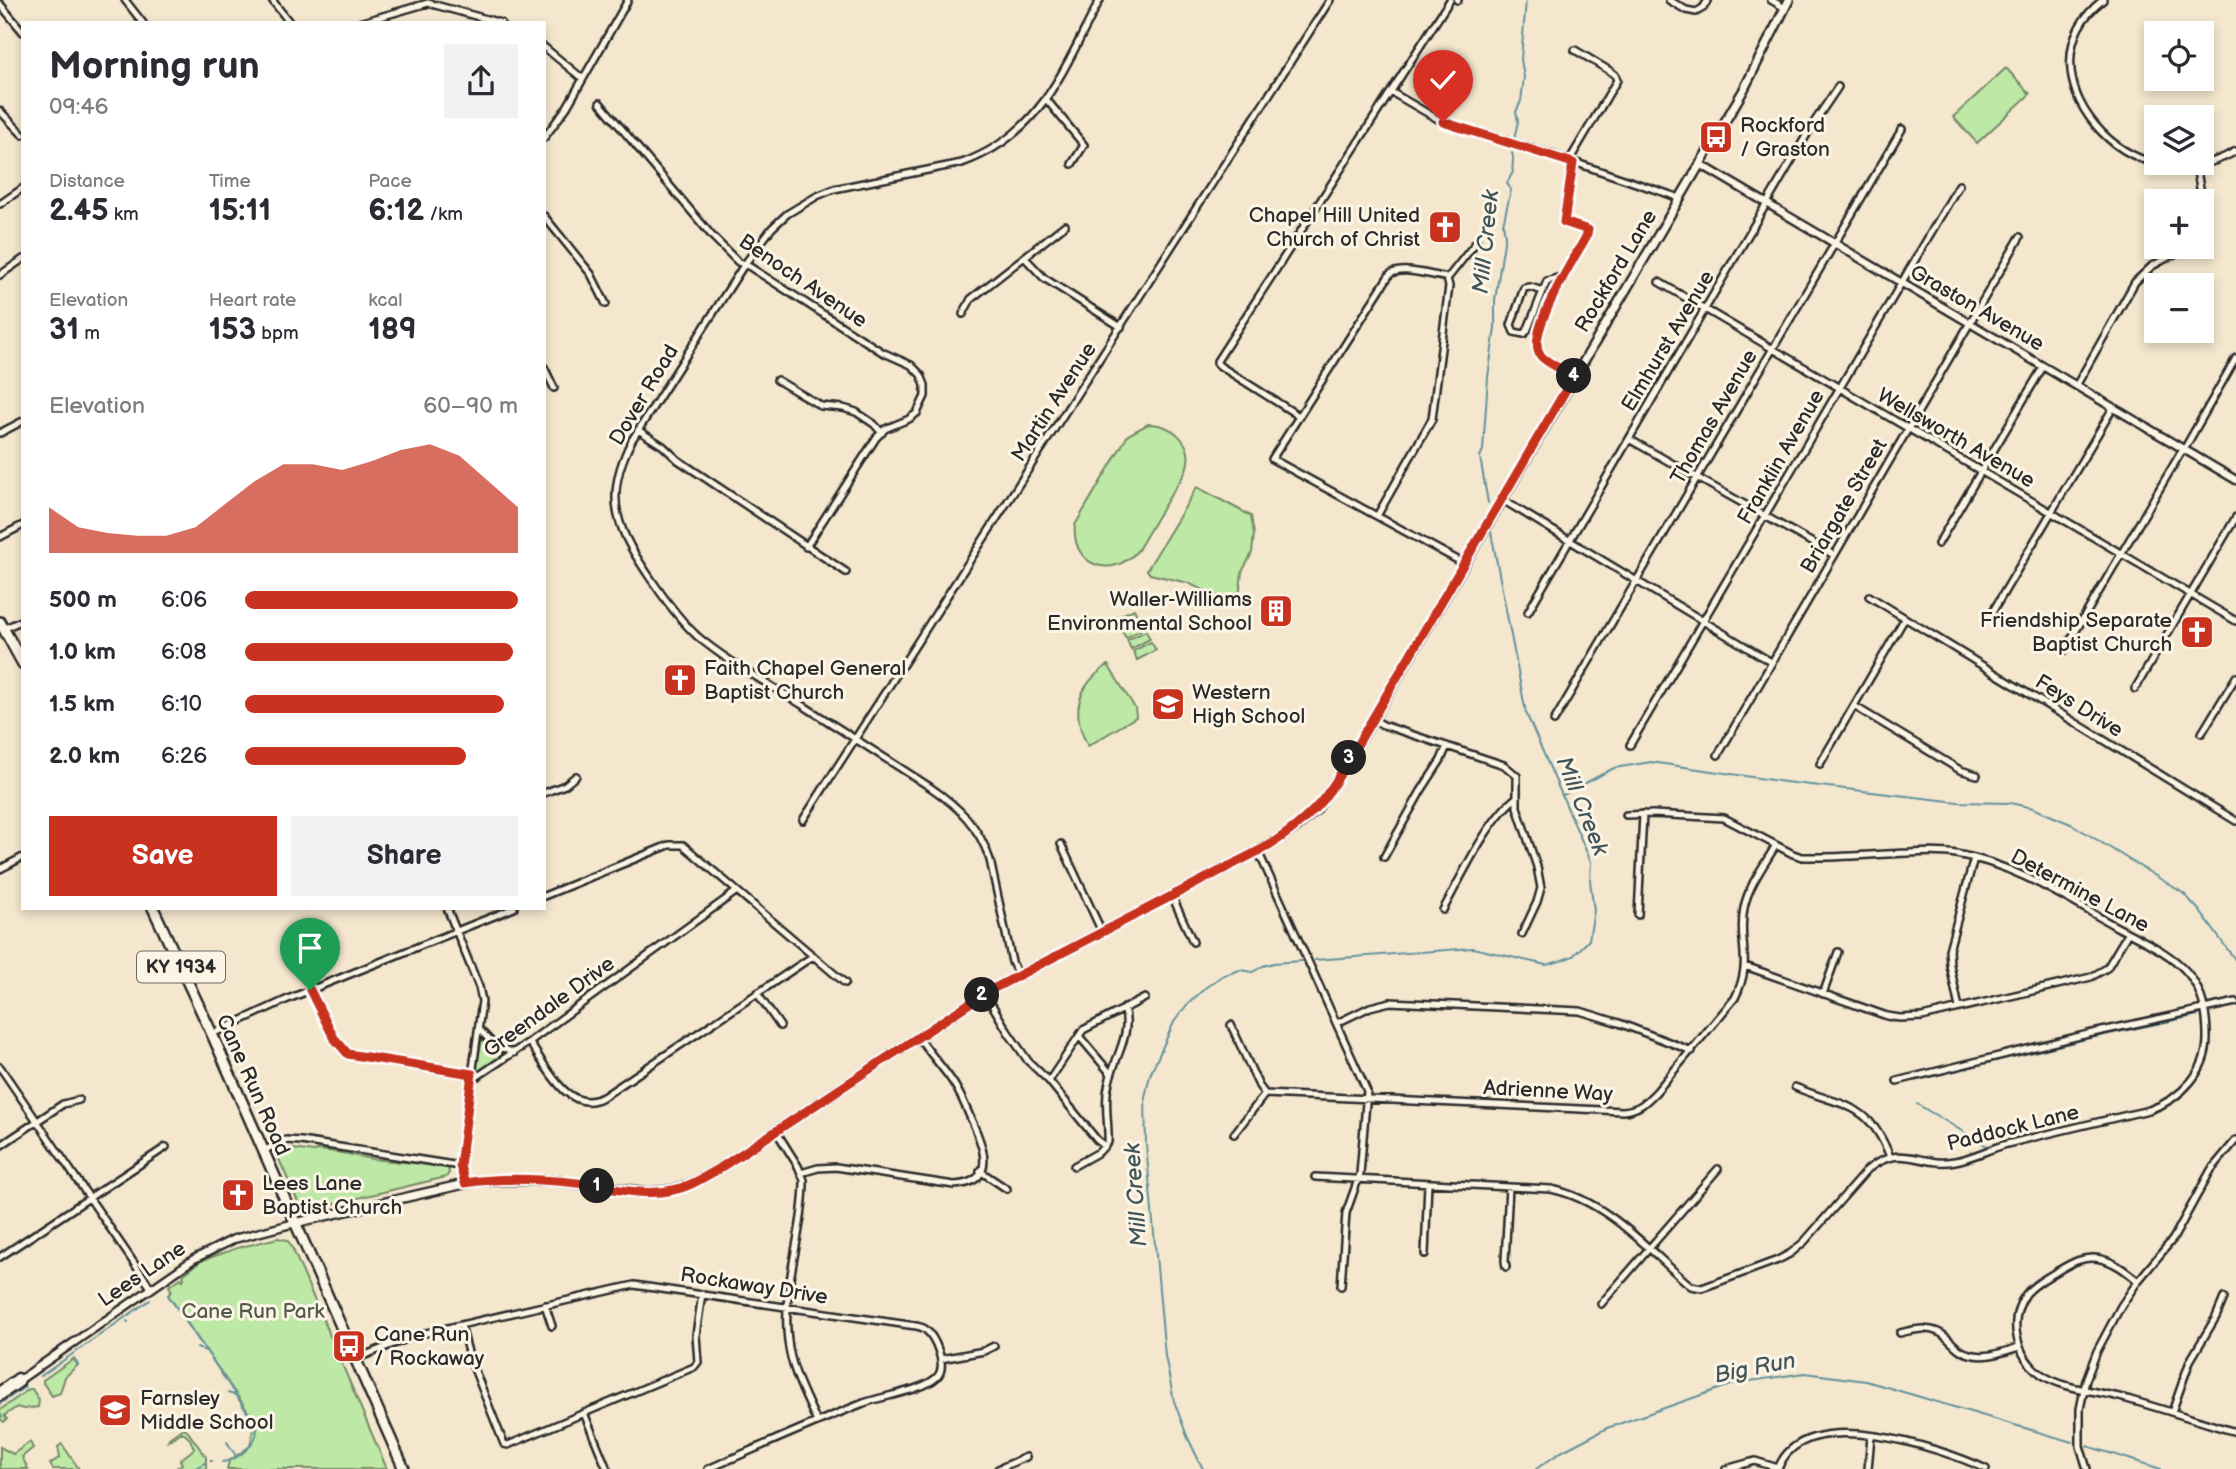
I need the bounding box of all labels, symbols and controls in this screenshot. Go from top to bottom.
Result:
map controls [2144,21,2214,343]
button: locate [2144,21,2214,91]
text: Morning run [49,44,260,89]
button: share [444,44,518,118]
pin [1413,50,1473,122]
icon: check [1424,61,1462,99]
text: 09:46 [49,93,109,121]
button: layers [2144,105,2214,175]
place label: Rockford / Graston [1740,113,1830,162]
bus stop icon: Rockford / Graston [1697,118,1735,156]
text: Distance [49,170,125,193]
text: Time [209,170,251,193]
text: Pace [368,170,412,193]
water label: Mill Creek [1467,188,1505,295]
button: + [2144,189,2214,259]
text: 2.45 [49,193,109,229]
text: 15:11 [209,193,271,229]
text: 6:12 [368,193,424,229]
text: km [109,203,139,226]
text: /km [424,203,463,226]
place label: Chapel Hill United Church of Christ [1249,203,1421,252]
street label: Rockford Lane [1570,205,1662,337]
church icon: Chapel Hill United Church of Christ [1426,208,1464,246]
street label: Benoch Avenue [734,229,872,333]
street label: Graston Avenue [1905,259,2049,357]
street label: Elmhurst Avenue [1616,266,1720,416]
button: − [2144,273,2214,343]
text: Elevation [49,289,128,312]
text: Heart rate [209,289,296,312]
text: kcal [368,289,402,312]
text: 31 [49,312,79,348]
text: 153 [209,312,256,348]
text: 189 [368,312,417,348]
text: m [79,322,100,345]
text: bpm [256,322,299,345]
street label: Martin Avenue [1006,338,1102,466]
street label: Dover Road [604,340,684,450]
street label: Thomas Avenue [1665,345,1763,489]
pin: 4 [1556,358,1592,394]
text: 4 [1568,364,1579,387]
street label: Wellsworth Avenue [1873,383,2039,493]
street label: Franklin Avenue [1732,385,1830,529]
text: Elevation [49,392,145,420]
text: 60–90 m [423,392,518,420]
street label: Briargate Street [1795,434,1893,578]
text: 500 m [49,586,117,614]
text: 6:06 [161,586,207,614]
place label: Waller-Williams Environmental School [1047,587,1252,636]
building icon: Waller-Williams Environmental School [1257,592,1295,630]
place label: Friendship Separate Baptist Church [1980,608,2172,657]
church icon: Friendship Separate Baptist Church [2178,613,2216,651]
text: 1.0 km [49,638,116,666]
text: 6:08 [161,638,207,666]
place label: Faith Chapel General Baptist Church [704,656,906,705]
church icon: Faith Chapel General Baptist Church [661,661,699,699]
street label: Feys Drive [2030,669,2128,743]
place label: Western High School [1192,680,1305,729]
school or university icon: Western High School [1149,685,1187,723]
text: 1.5 km [49,690,115,718]
text: 6:10 [161,690,202,718]
pin: 3 [1332,740,1366,776]
text: 2.0 km [49,742,120,770]
text: 6:26 [161,742,207,770]
text: 3 [1343,746,1354,769]
water label: Mill Creek [1549,752,1615,860]
button: Save [49,816,277,896]
button: Share [291,816,518,896]
street label: Determine Lane [2006,844,2154,938]
pin [280,918,340,990]
icon: arrive [291,929,329,967]
road number: KY 1934 [137,951,225,982]
street label: Greendale Drive [479,951,619,1063]
pin: 2 [964,978,1000,1012]
text: 2 [976,983,987,1006]
street label: Cane Run Road [211,1011,295,1159]
street label: Adrienne Way [1483,1075,1614,1107]
street label: Paddock Lane [1944,1100,2082,1156]
water label: Mill Creek [1118,1141,1154,1248]
pin: 1 [580,1168,614,1204]
place label: Lees Lane Baptist Church [262,1171,402,1220]
text: 1 [593,1174,601,1197]
church icon: Lees Lane Baptist Church [219,1176,257,1214]
street label: Lees Lane [94,1236,190,1312]
street label: Rockaway Drive [679,1262,829,1310]
park label: Cane Run Park [181,1299,325,1324]
place label: Cane Run / Rockaway [374,1322,485,1371]
bus stop icon: Cane Run / Rockaway [330,1327,368,1365]
water label: Big Run [1712,1346,1798,1390]
place label: Farnsley Middle School [140,1386,273,1435]
school or university icon: Farnsley Middle School [96,1391,134,1429]

